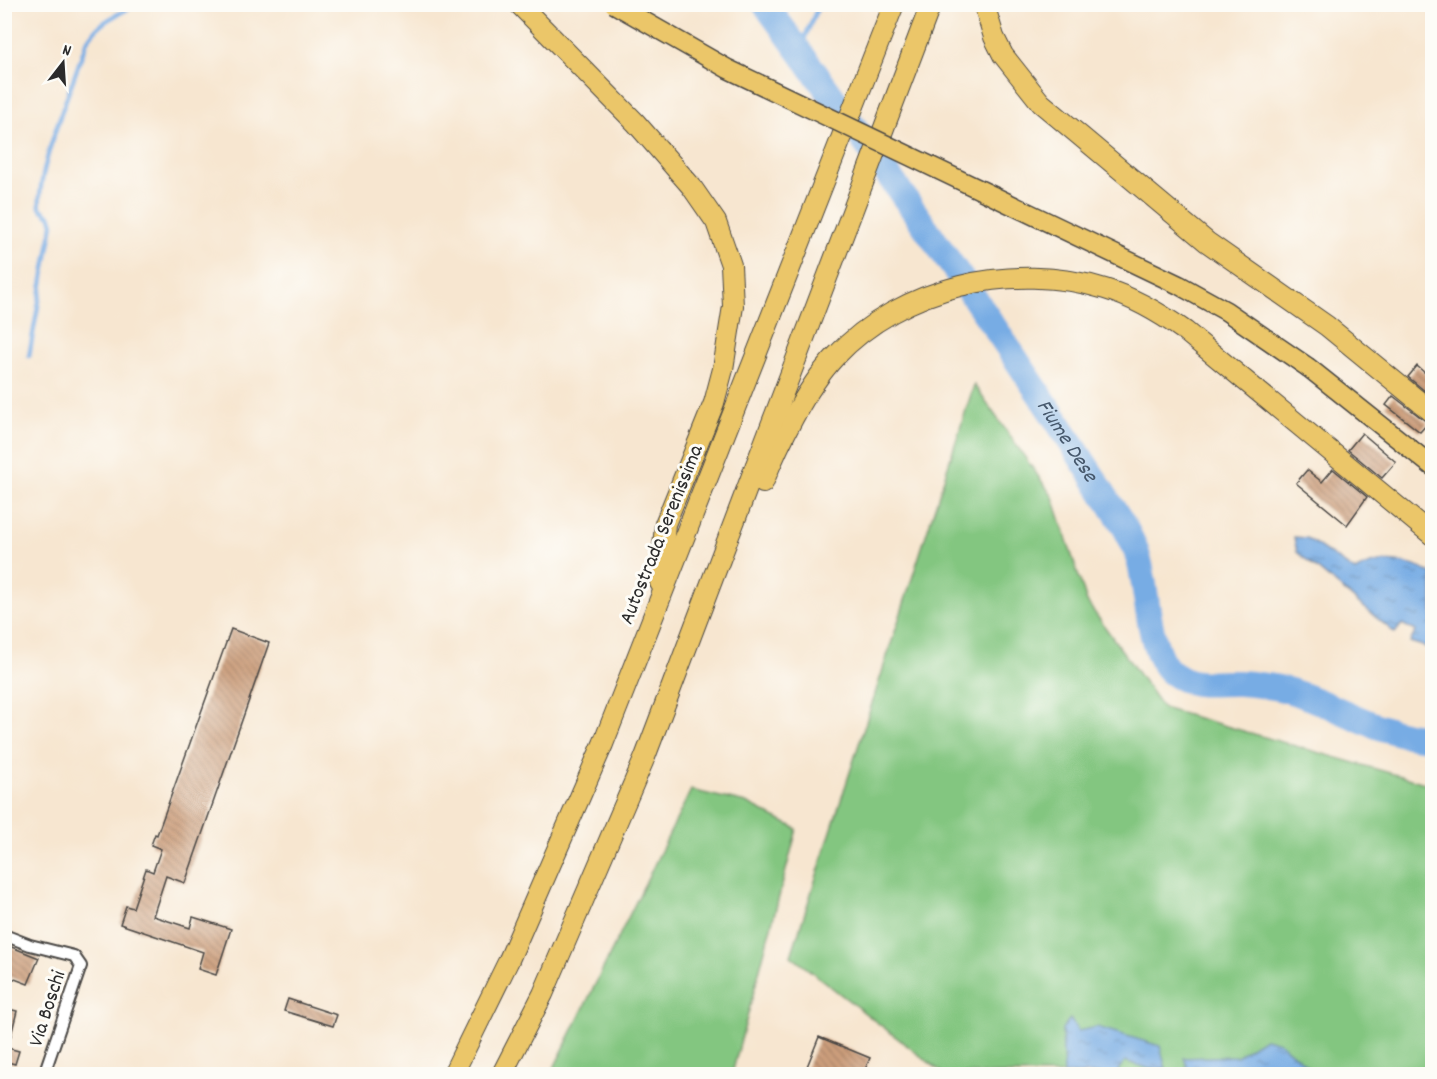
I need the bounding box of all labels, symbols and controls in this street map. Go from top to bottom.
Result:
north arrow [33,33,93,93]
text: N [60,39,74,63]
water label: Fiume Dese [1028,394,1105,490]
street label: Autostrada Serenissima [613,440,713,629]
street label: Via Boschi [22,967,75,1051]

